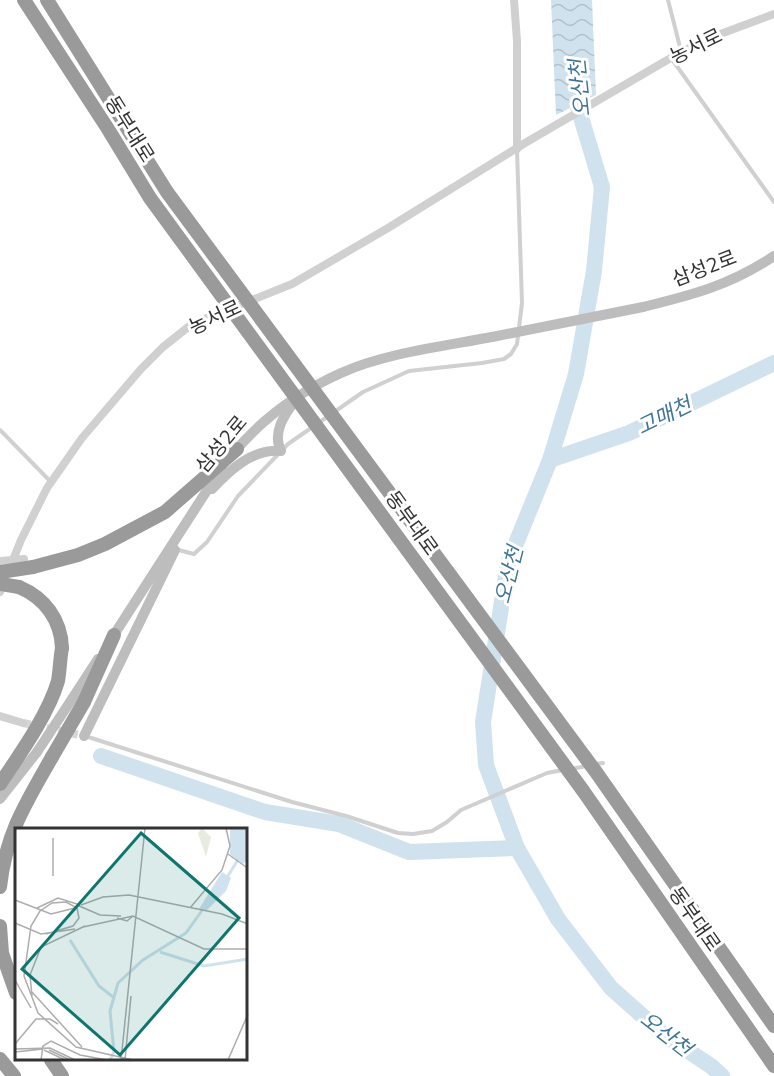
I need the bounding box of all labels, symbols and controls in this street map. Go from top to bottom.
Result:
street label: 농서로 [665,22,727,71]
water label: 오산천 [563,55,597,118]
street label: 동부대로 [99,91,161,168]
street label: 삼성2로 [668,244,740,293]
street label: 농서로 [184,294,246,341]
water label: 고매천 [632,390,699,441]
street label: 삼성2로 [189,410,253,479]
street label: 동부대로 [379,486,444,561]
water label: 오산천 [488,541,530,607]
inset map [15,828,248,1061]
street label: 동부대로 [662,881,727,957]
water label: 오산천 [635,1005,700,1065]

